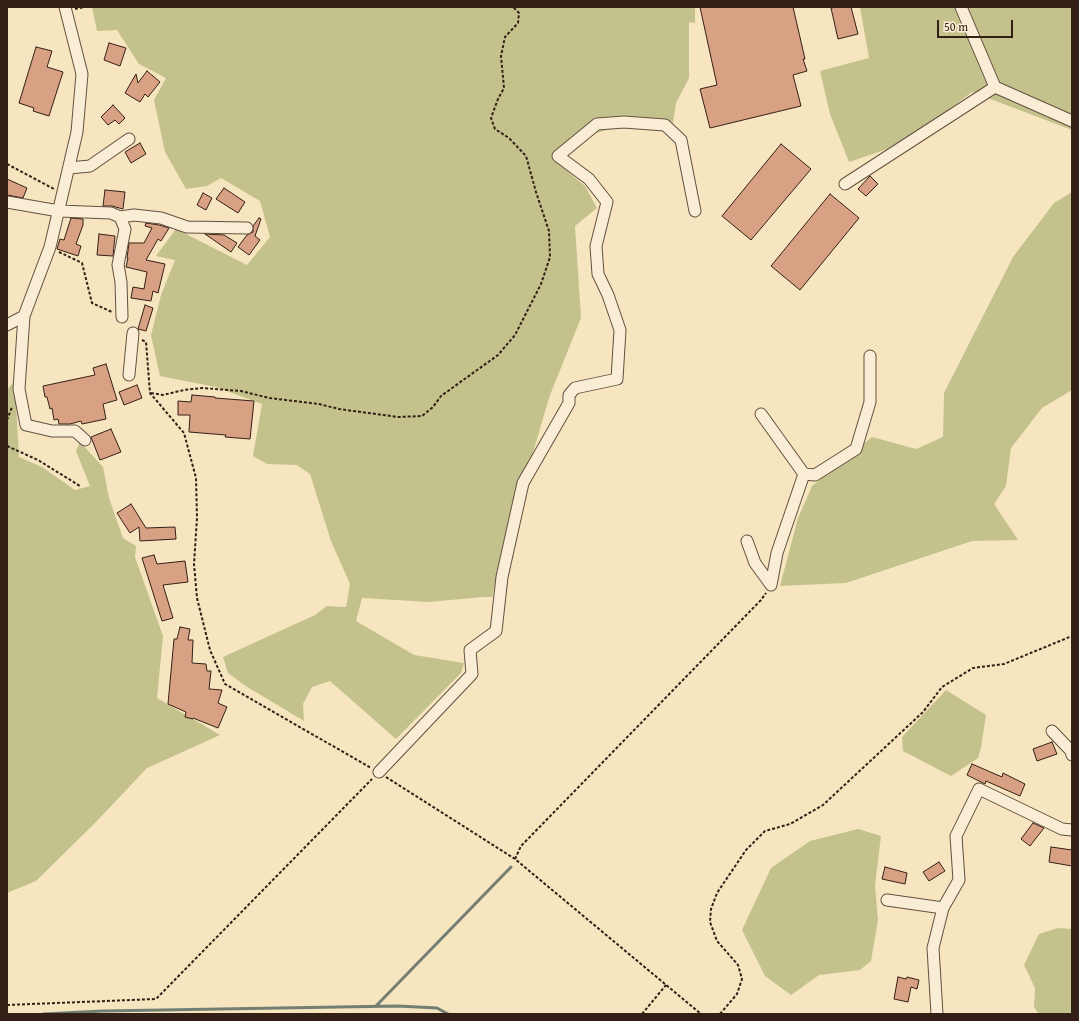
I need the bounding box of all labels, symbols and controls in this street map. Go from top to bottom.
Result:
scale bar [939,12,1015,38]
text: 50 m [944,18,968,35]

